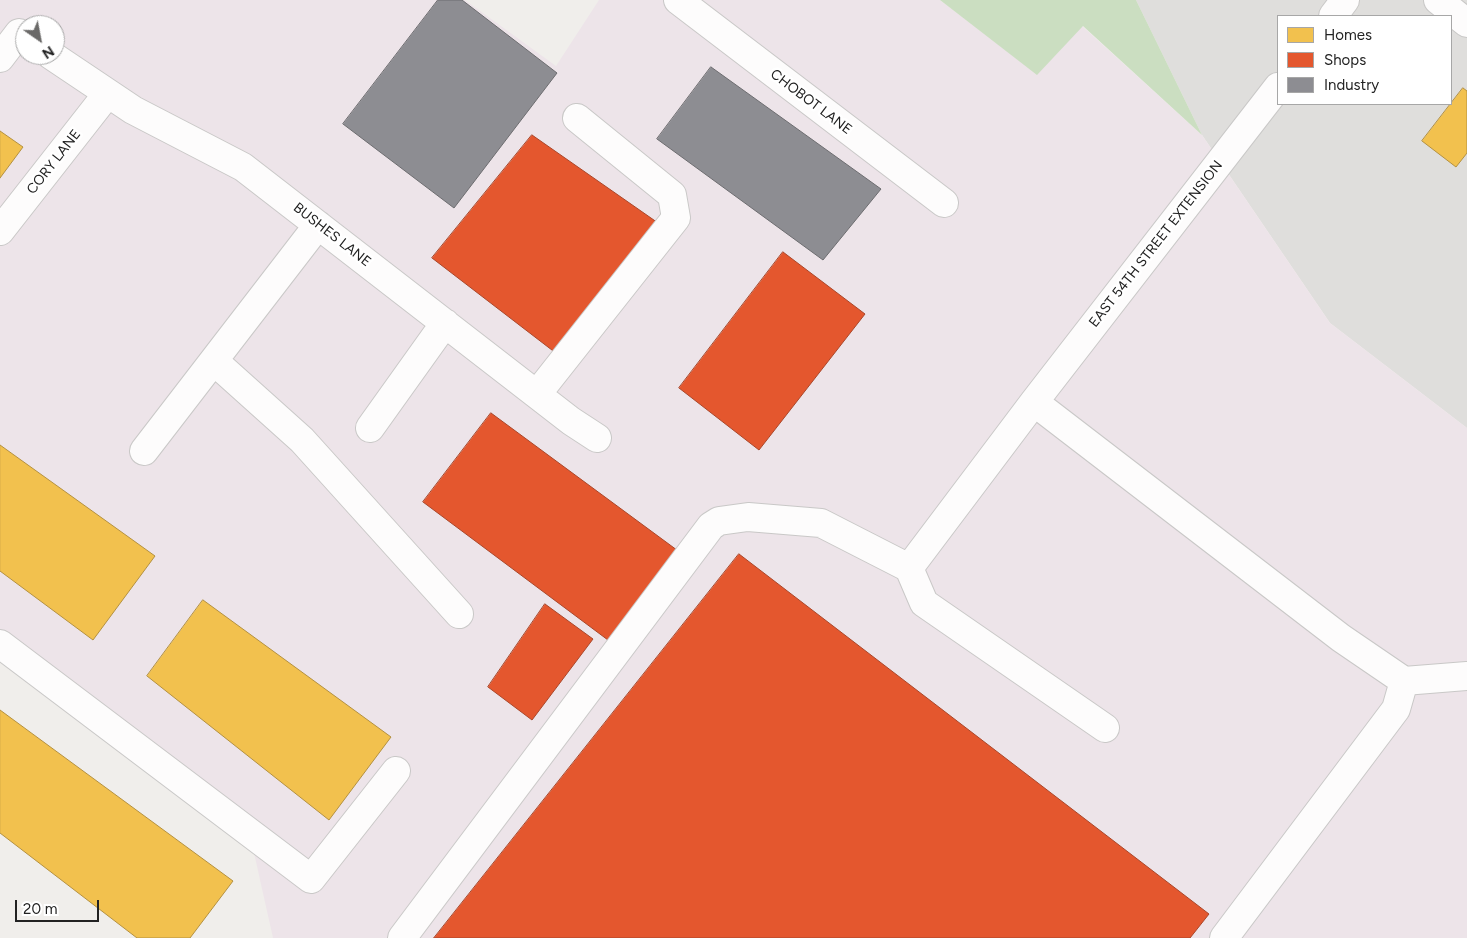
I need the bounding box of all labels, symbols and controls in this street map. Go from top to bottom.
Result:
north arrow [15,15,65,65]
legend [1277,15,1452,105]
text: Homes [1324,26,1372,44]
text: N [39,42,57,62]
text: Shops [1324,51,1366,69]
street label: CHOBOT LANE [767,66,855,138]
text: Industry [1324,76,1379,94]
street label: CORY LANE [24,126,84,198]
street label: EAST 54TH STREET EXTENSION [1086,157,1226,331]
street label: BUSHES LANE [290,200,374,270]
scale bar [18,890,101,922]
text: 20 m [23,900,57,918]

